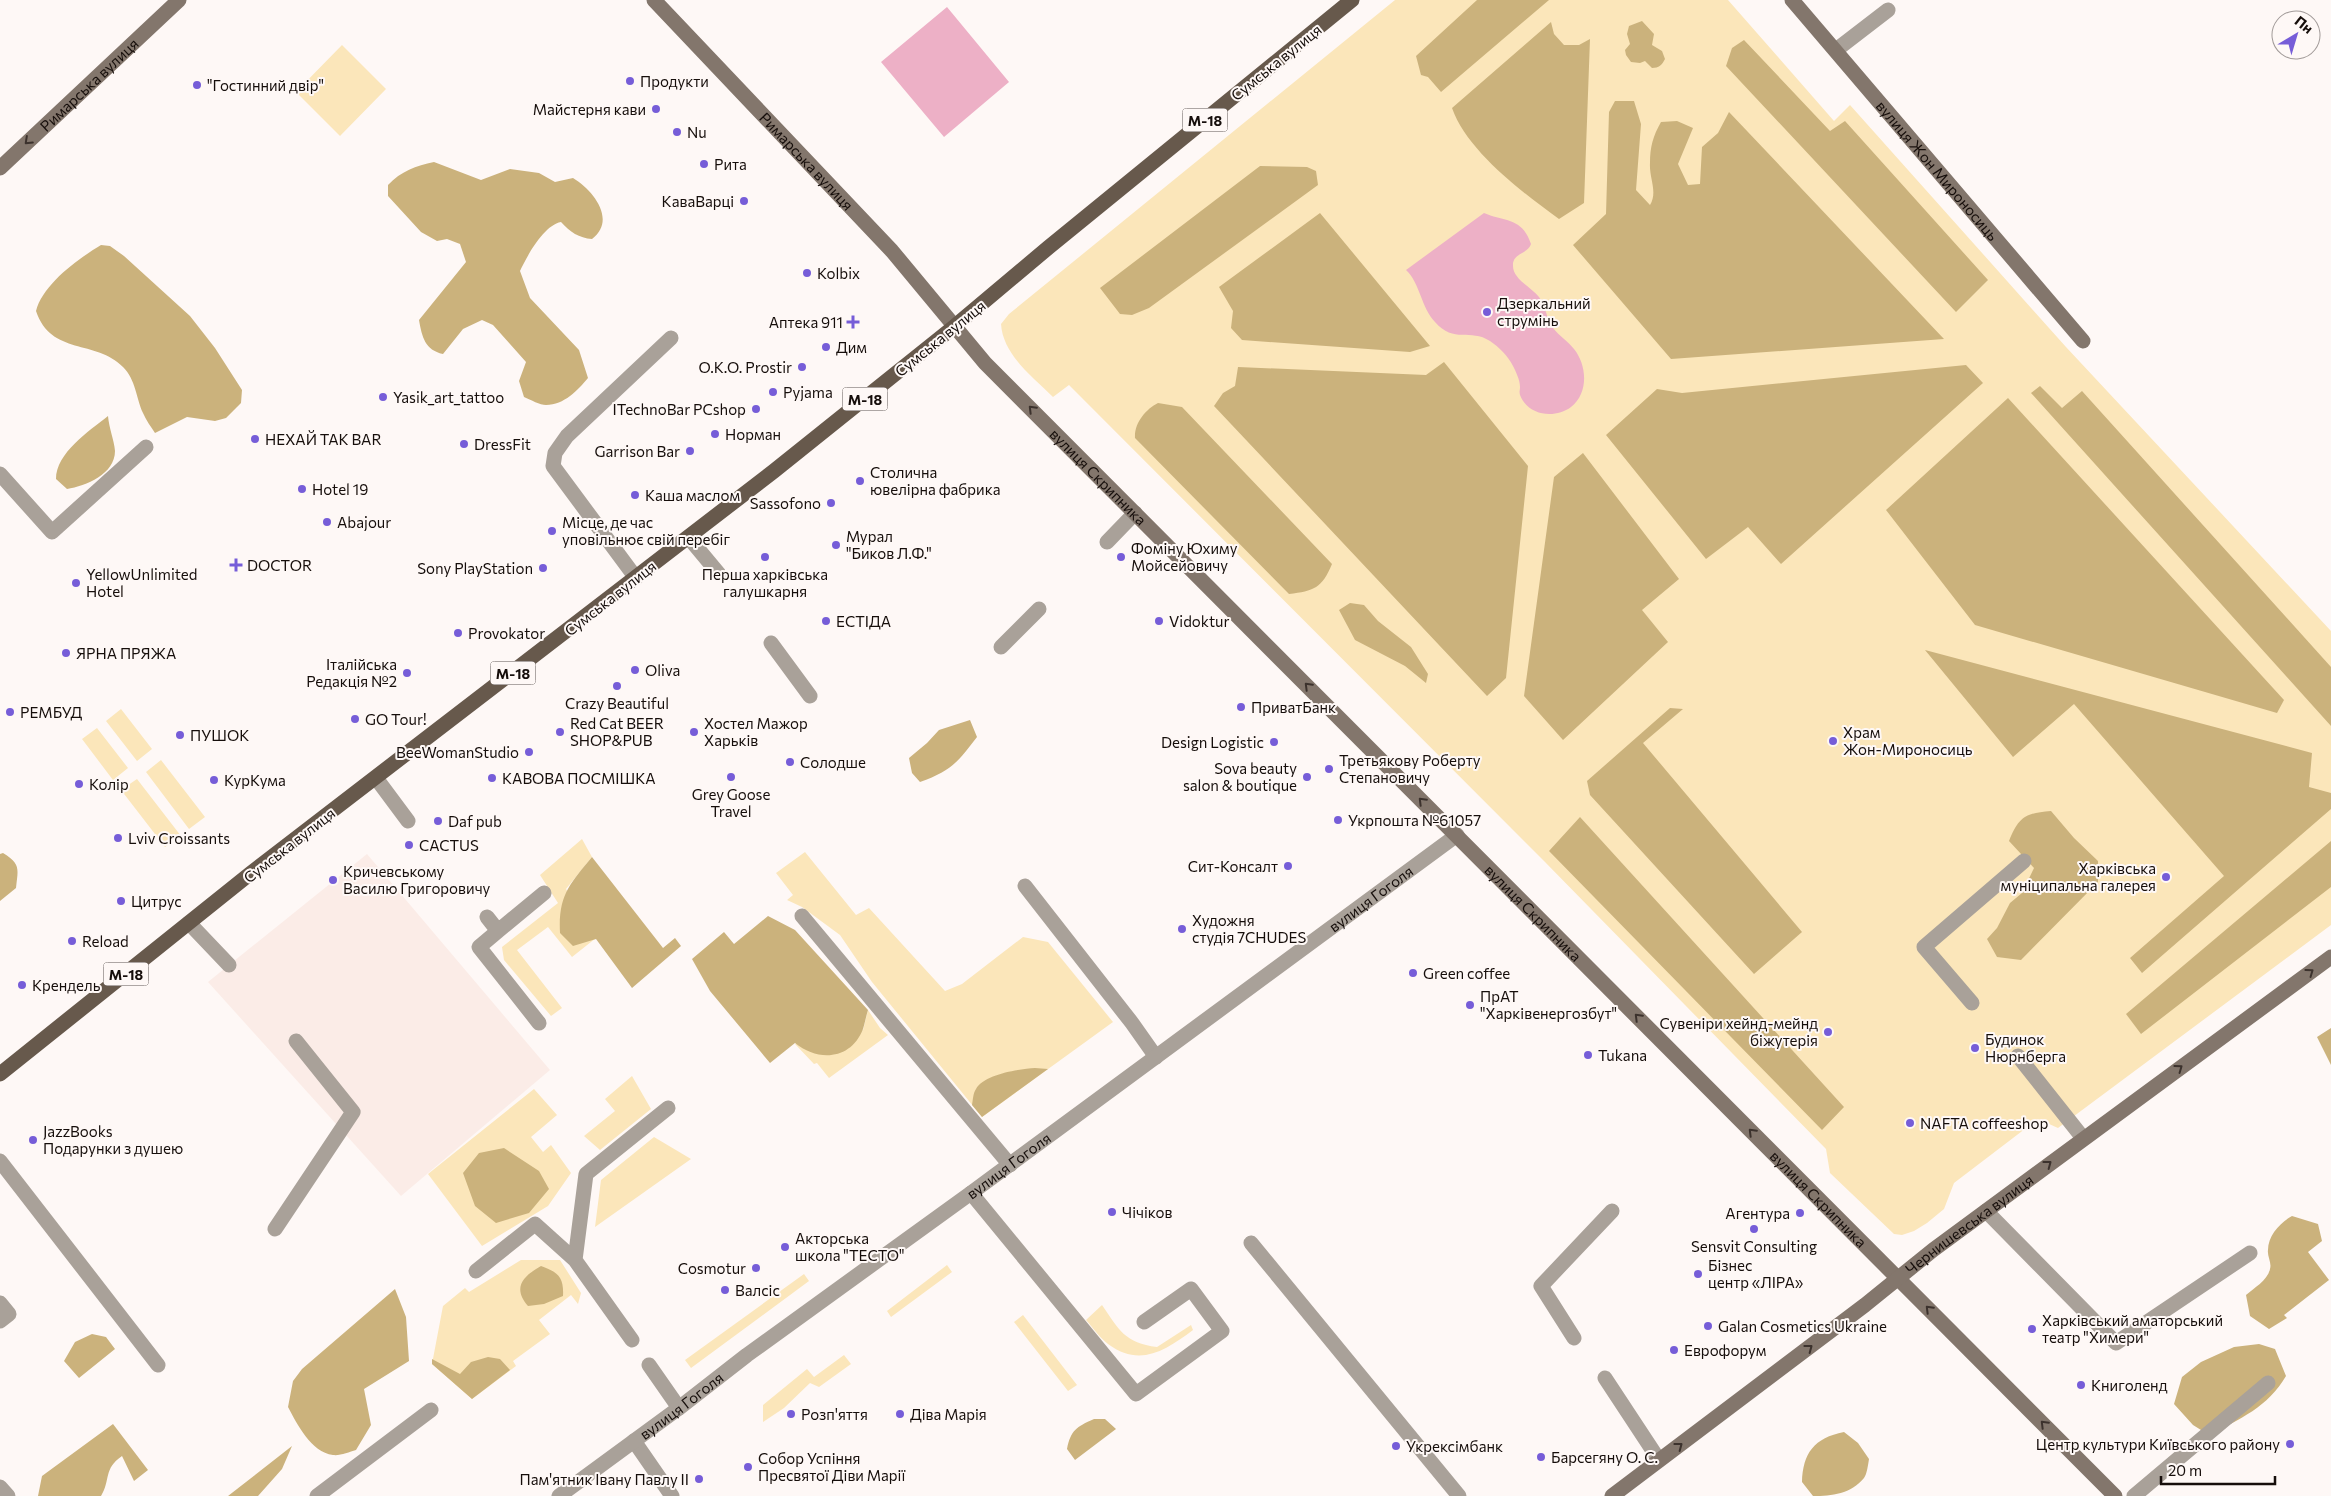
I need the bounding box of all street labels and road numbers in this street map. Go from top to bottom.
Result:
street label: Сумська вулиця [1227,20,1325,104]
street label: Римарська вулиця [36,34,142,135]
street label: вулиця Жон Мироносиць [1873,97,2002,244]
street label: Римарська вулиця [756,108,857,214]
road number: М-18 [1182,108,1228,132]
street label: Сумська вулиця [891,296,989,380]
road number: М-18 [842,388,888,410]
street label: вулиця Скрипника [1046,425,1150,529]
street label: Сумська вулиця [561,557,659,639]
road number: М-18 [490,661,536,684]
street label: Сумська вулиця [240,804,338,886]
street label: вулиця Скрипника [1481,861,1585,965]
street label: вулиця Гоголя [1325,862,1416,935]
road number: М-18 [104,962,148,986]
street label: вулиця Гоголя [963,1128,1054,1202]
street label: вулиця Скрипника [1767,1147,1871,1251]
street label: Чернишевська вулиця [1902,1170,2037,1278]
street label: вулиця Гоголя [636,1368,727,1443]

